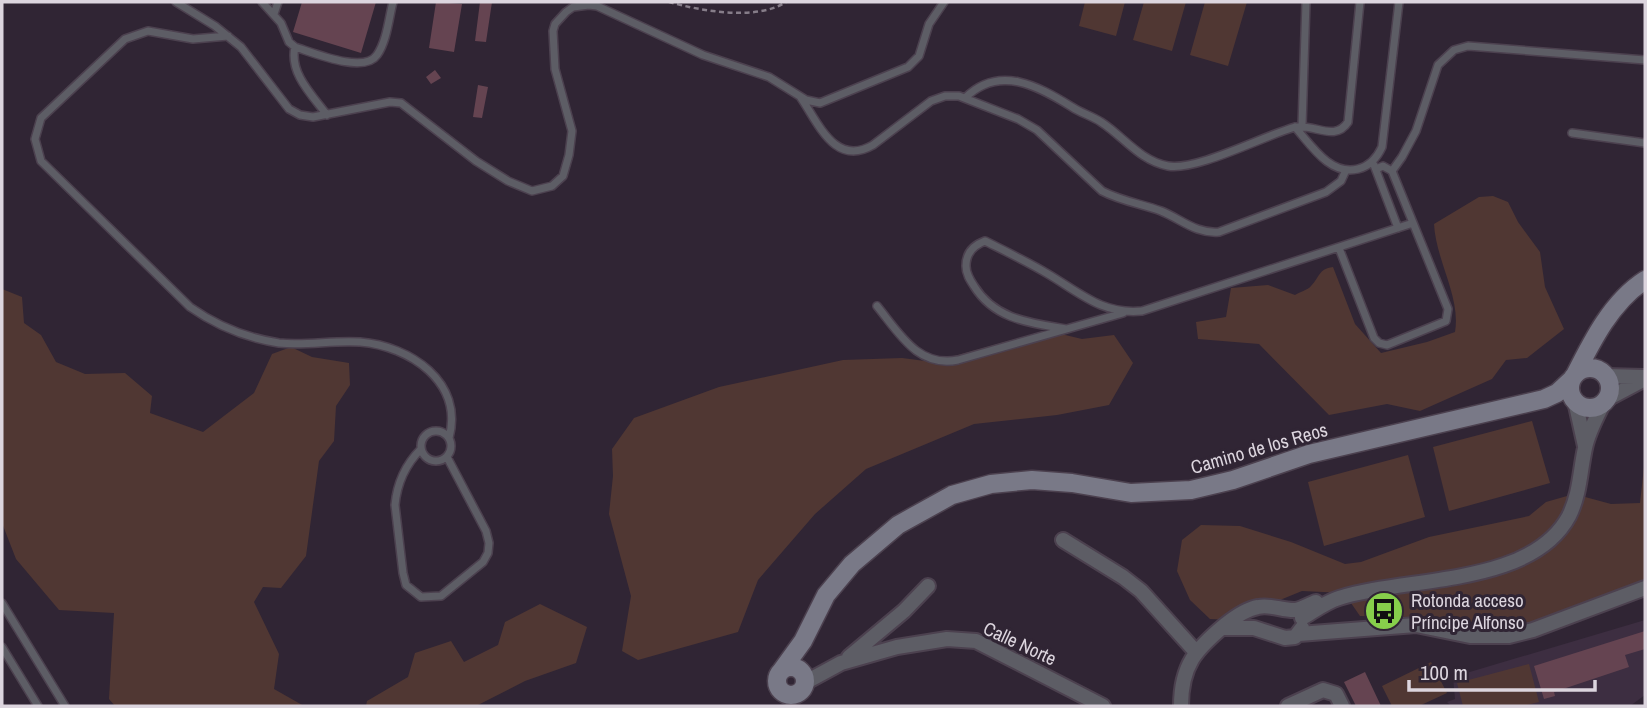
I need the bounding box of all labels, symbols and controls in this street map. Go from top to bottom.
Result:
street label: Camino de los Reos [1188,416,1331,480]
place label: Rotonda acceso Príncipe Alfonso [1411,587,1524,635]
bus stop icon: Rotonda acceso Príncipe Alfonso [1363,590,1405,632]
street label: Calle Norte [979,615,1061,671]
scale bar [1409,648,1594,692]
text: 100 m [1420,658,1468,687]

